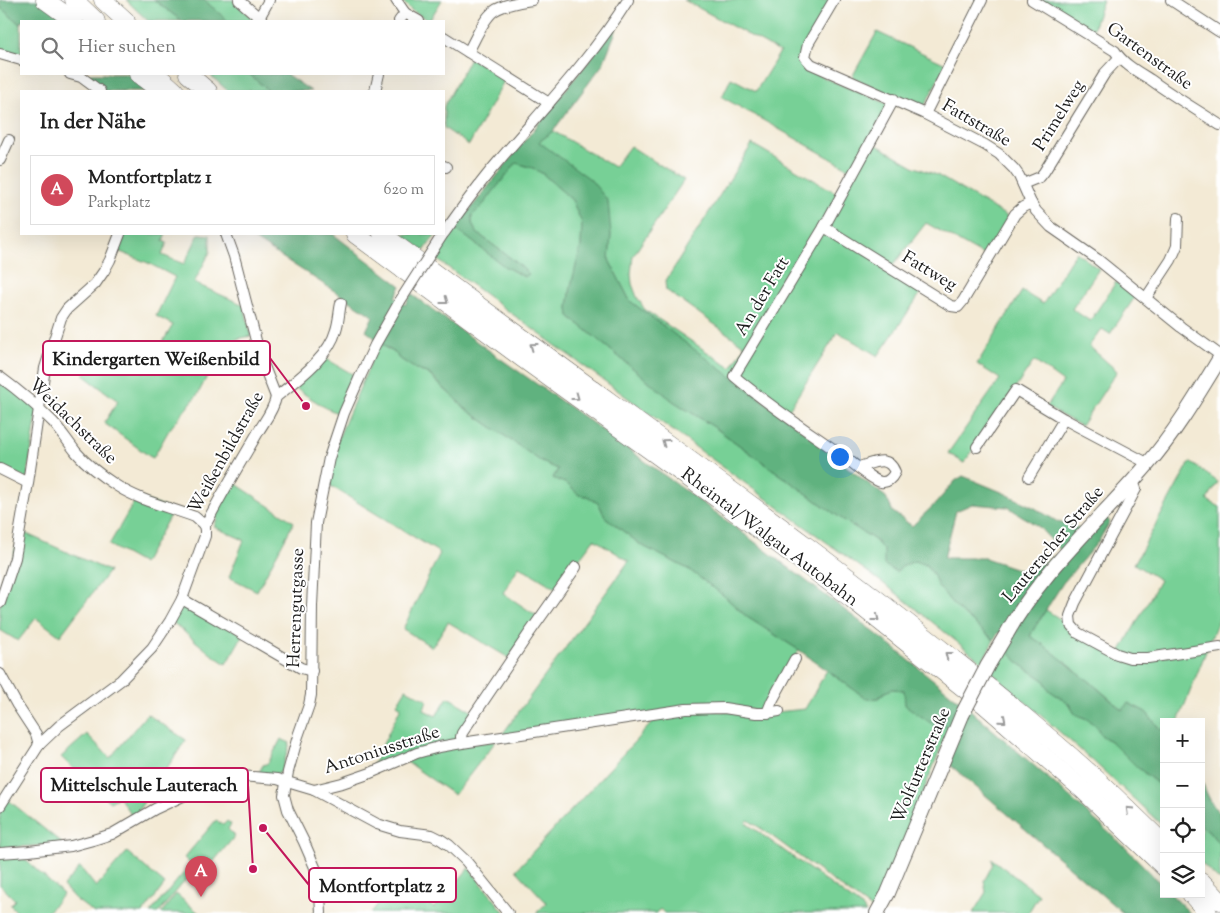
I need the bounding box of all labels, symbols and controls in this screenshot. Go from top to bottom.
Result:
street label: Gartenstraße [1101,17,1197,97]
search box [20,20,445,75]
icon: search [38,34,66,62]
text: Hier suchen [78,34,176,61]
street label: Primelweg [1028,75,1092,157]
street label: Fattstraße [936,94,1016,154]
text: In der Nähe [40,108,146,138]
text: Montfortplatz 1 [88,165,212,192]
text: A [51,179,64,202]
text: 620 m [384,179,424,202]
text: Parkplatz [88,192,150,215]
street label: Fattweg [896,245,962,299]
street label: An der Fatt [729,253,797,341]
one-way arrow [439,295,449,304]
callout: Kindergarten Weißenbild [43,341,270,375]
one-way arrow [530,344,539,352]
text: Kindergarten Weißenbild [52,347,260,374]
street label: Weidachstraße [22,373,122,471]
street label: Weißenbildstraße [183,387,271,519]
one-way arrow [570,391,580,400]
one-way arrow [661,439,671,448]
your location [827,444,853,470]
street label: Rheintal/Walgau Autobahn [675,463,864,614]
street label: Lauteracher Straße [997,481,1111,609]
street label: Herrengutgasse [282,548,312,668]
one-way arrow [870,612,880,621]
one-way arrow [945,653,954,661]
street label: Wolfurterstraße [886,704,958,828]
one-way arrow [997,714,1006,723]
map controls [1160,718,1205,898]
button: + [1160,718,1205,763]
street label: Antoniusstraße [321,720,443,782]
button: − [1160,763,1205,808]
callout: Mittelschule Lauterach [41,768,248,802]
text: Mittelschule Lauterach [50,773,238,800]
one-way arrow [1125,807,1134,816]
button: locate [1160,808,1205,853]
button: layers [1160,853,1205,898]
pin: A [185,856,217,897]
callout: Montfortplatz 2 [309,868,456,902]
text: Montfortplatz 2 [319,874,445,901]

